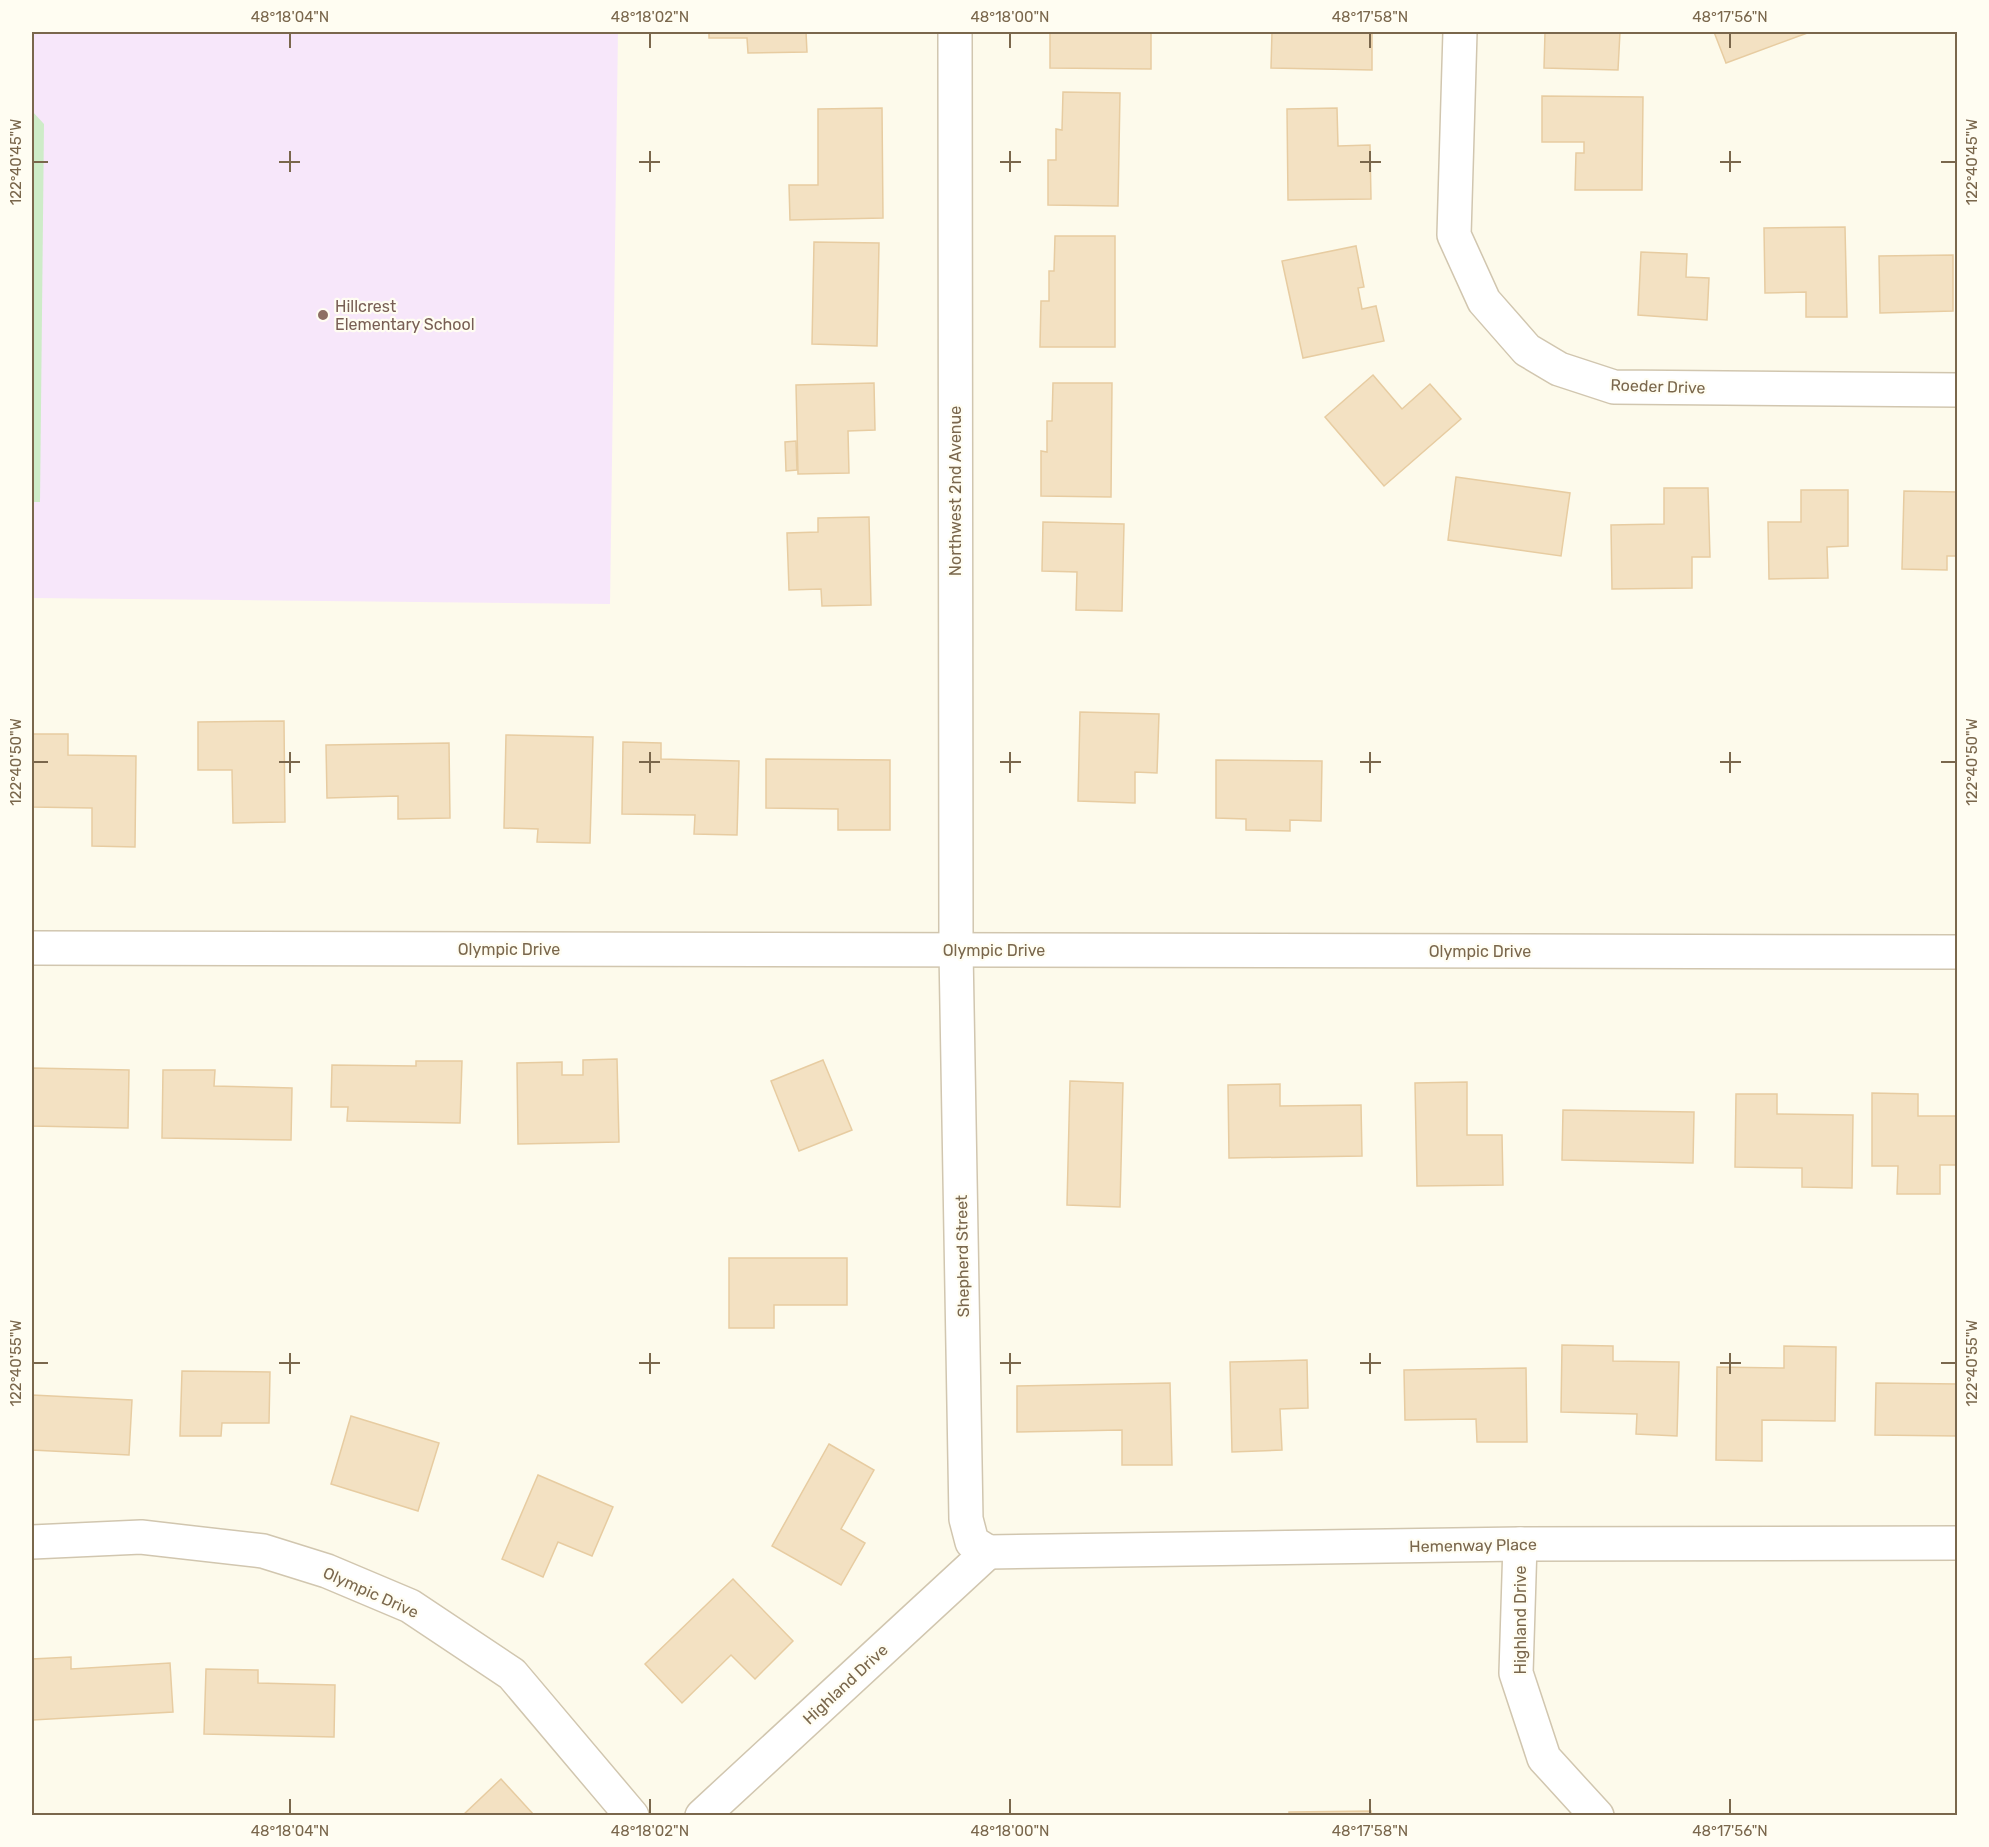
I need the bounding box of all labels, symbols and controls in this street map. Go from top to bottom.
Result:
text: 48°18'04"N [251,8,329,26]
text: 48°18'02"N [611,8,689,26]
text: 48°18'00"N [971,8,1050,26]
text: 48°17'58"N [1332,8,1408,26]
text: 48°17'56"N [1692,8,1768,26]
text: 122°40'45"W [7,119,25,205]
text: 122°40'45"W [1963,119,1981,205]
place label: Hillcrest Elementary School [335,297,475,334]
marker: Hillcrest Elementary School [316,308,330,322]
street label: Roeder Drive [1610,375,1706,398]
street label: Northwest 2nd Avenue [946,406,965,576]
text: 122°40'50"W [7,718,25,806]
text: 122°40'50"W [1963,718,1981,806]
street label: Olympic Drive [458,940,560,959]
street label: Olympic Drive [943,941,1045,960]
street label: Olympic Drive [1429,942,1531,961]
street label: Shepherd Street [952,1195,973,1317]
text: 122°40'55"W [7,1320,25,1406]
text: 122°40'55"W [1963,1320,1981,1406]
street label: Hemenway Place [1409,1535,1537,1556]
street label: Olympic Drive [320,1563,421,1622]
street label: Highland Drive [1511,1565,1530,1674]
street label: Highland Drive [799,1640,892,1728]
text: 48°18'04"N [251,1822,329,1840]
text: 48°18'02"N [611,1822,689,1840]
text: 48°18'00"N [971,1822,1050,1840]
text: 48°17'58"N [1332,1822,1408,1840]
text: 48°17'56"N [1692,1822,1768,1840]

